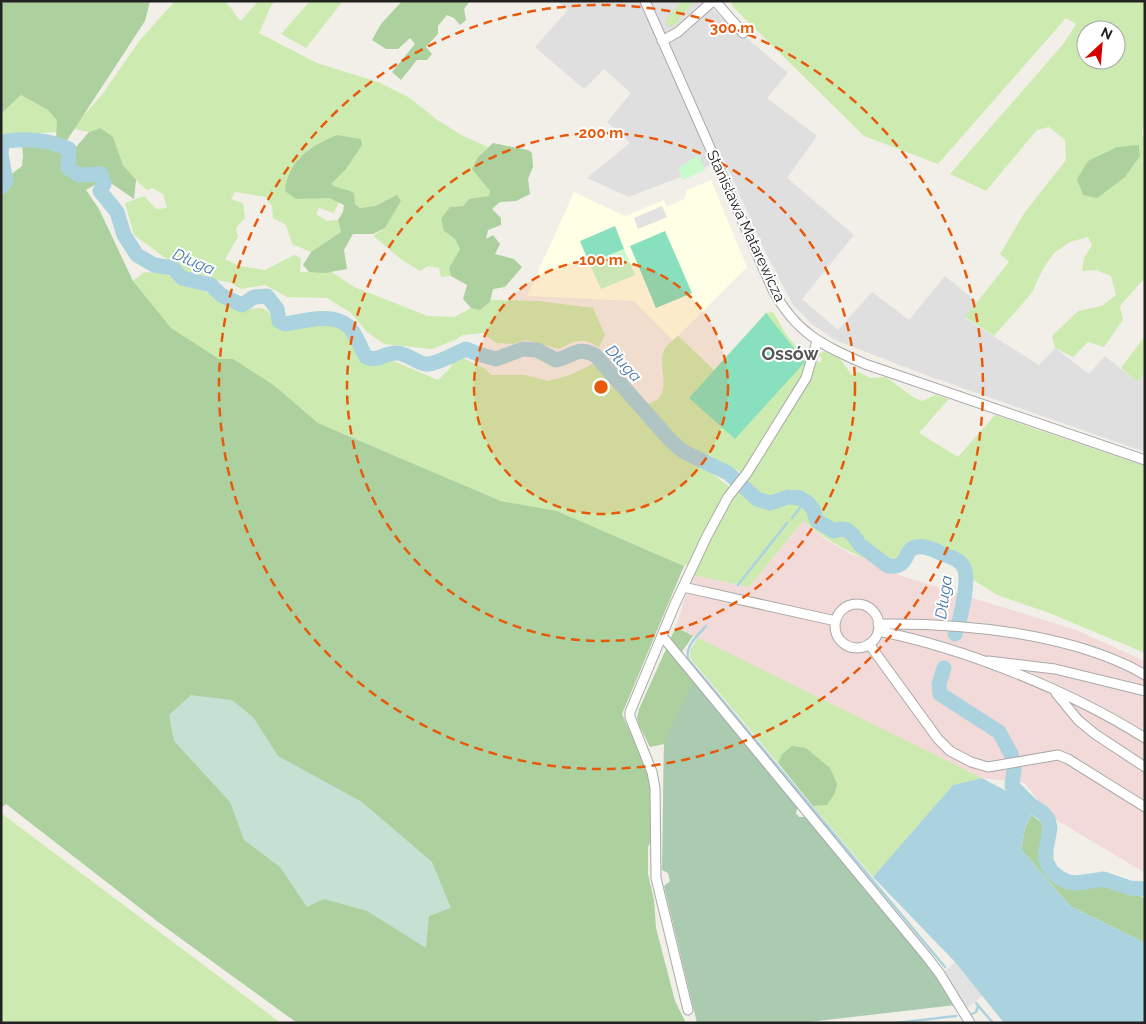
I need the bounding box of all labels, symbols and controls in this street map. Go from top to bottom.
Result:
text: 300 m [710,19,754,37]
north arrow [1076,20,1126,70]
text: N [1098,24,1115,43]
text: 200 m [579,124,623,142]
street label: Stanisława Matarewicza [703,147,789,305]
water label: Długa [170,244,218,279]
text: 100 m [579,251,623,269]
water label: Długa [602,341,646,386]
district label: Ossów [761,343,819,364]
centre of rings [592,378,610,396]
water label: Długa [931,574,956,620]

